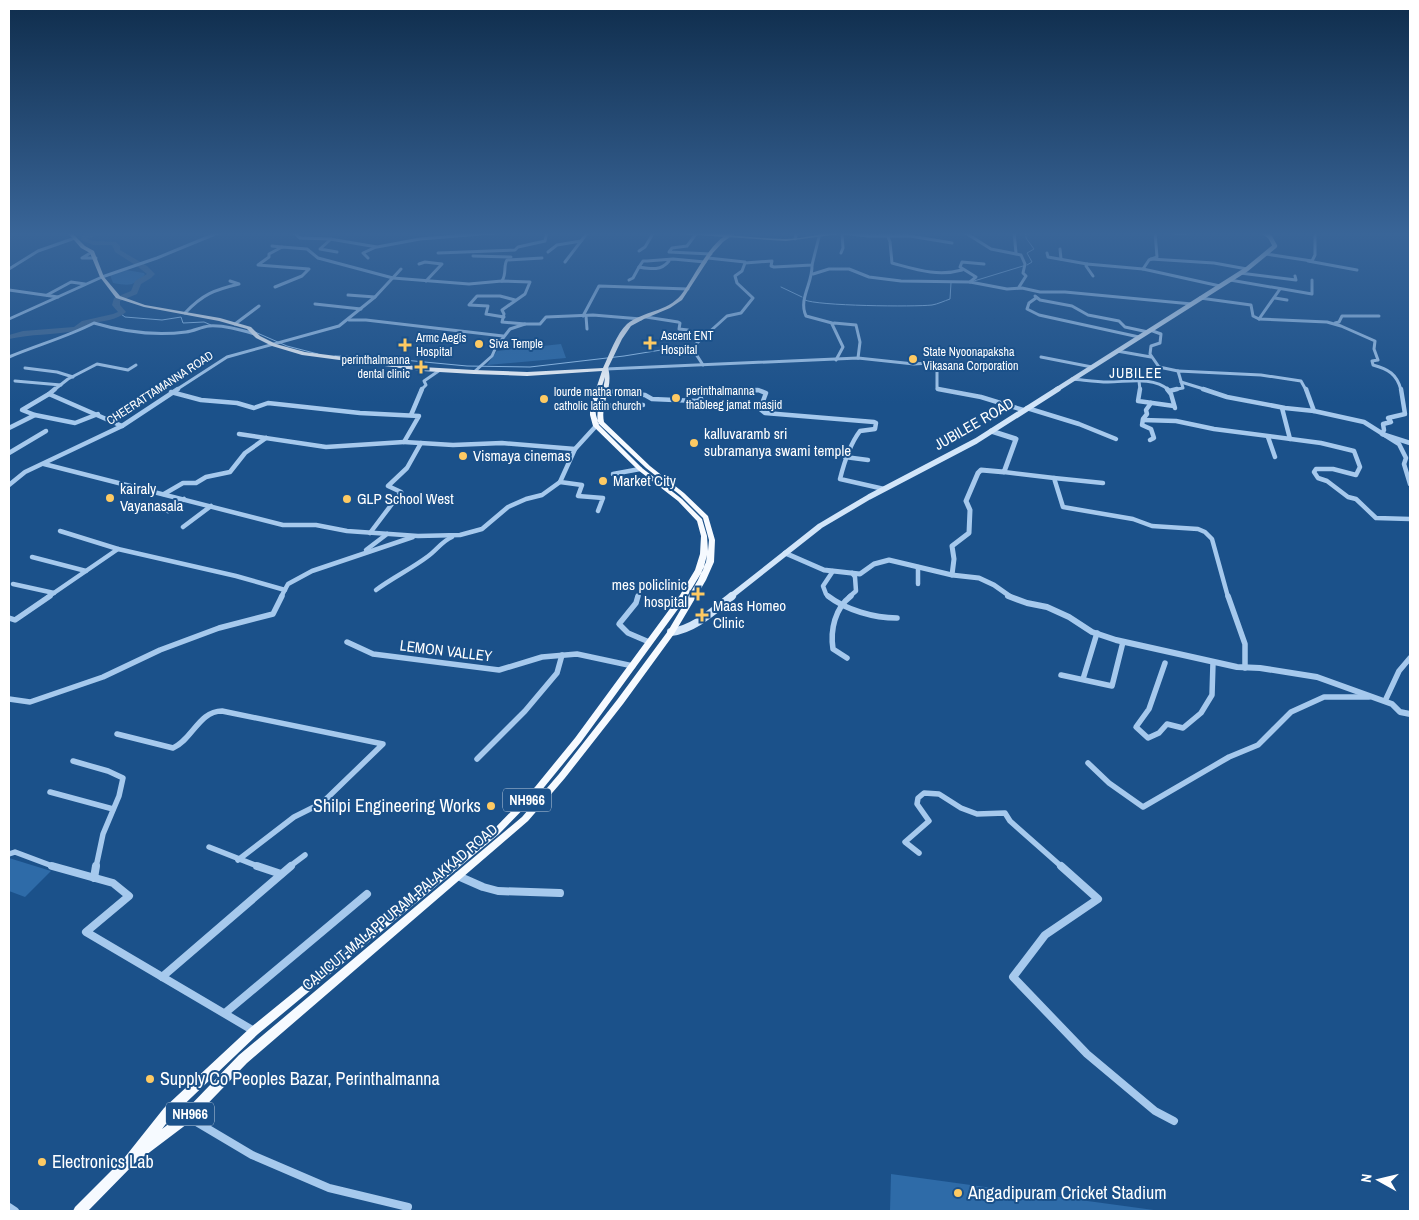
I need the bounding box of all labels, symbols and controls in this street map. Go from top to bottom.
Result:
place label: Ascent ENT Hospital [660,328,714,358]
place label: Armc Aegis Hospital [415,330,466,360]
place label: Siva Temple [489,336,543,352]
marker: Ascent ENT Hospital [643,336,657,350]
marker: Armc Aegis Hospital [398,338,412,352]
marker: Siva Temple [473,338,485,350]
place label: State Nyoonapaksha Vikasana Corporation [923,344,1019,374]
street label: CHEERATTAMANNA ROAD [104,347,216,429]
place label: perinthalmanna dental clinic [342,352,411,382]
marker: State Nyoonapaksha Vikasana Corporation [907,353,919,365]
marker: perinthalmanna dental clinic [414,360,428,374]
district label: JUBILEE [1109,364,1163,382]
place label: perinthalmanna thableeg jamat masjid [686,383,782,413]
place label: lourde matha roman catholic latin church [554,384,642,414]
marker: perinthalmanna thableeg jamat masjid [670,392,682,404]
street label: JUBILEE ROAD [930,392,1018,455]
marker: lourde matha roman catholic latin church [538,393,550,405]
place label: kalluvaramb sri subramanya swami temple [704,423,851,461]
marker: kalluvaramb sri subramanya swami temple [688,437,700,449]
place label: Vismaya cinemas [473,445,571,466]
marker: Vismaya cinemas [457,450,469,462]
place label: Market City [613,470,677,491]
marker: Market City [597,475,609,487]
place label: kairaly Vayanasala [120,478,184,516]
place label: GLP School West [357,488,454,509]
marker: kairaly Vayanasala [104,492,116,504]
marker: GLP School West [341,493,353,505]
place label: mes policlinic hospital [612,574,687,612]
marker: mes policlinic hospital [691,587,705,601]
place label: Maas Homeo Clinic [713,595,786,633]
marker: Maas Homeo Clinic [695,608,709,622]
street label: LEMON VALLEY [399,634,494,667]
road number: NH966 [503,788,551,812]
place label: Shilpi Engineering Works [313,793,481,818]
marker: Shilpi Engineering Works [485,800,497,812]
street label: CALICUT-MALAPPURAM-PALAKKAD ROAD [297,818,502,995]
place label: Supply Co Peoples Bazar, Perinthalmanna [160,1066,440,1091]
marker: Supply Co Peoples Bazar, Perinthalmanna [144,1073,156,1085]
road number: NH966 [166,1102,214,1126]
place label: Electronics Lab [52,1149,154,1174]
north arrow [1354,1155,1404,1205]
marker: Electronics Lab [36,1156,48,1168]
text: N [1357,1173,1376,1184]
place label: Angadipuram Cricket Stadium [967,1180,1167,1205]
marker: Angadipuram Cricket Stadium [952,1187,964,1199]

